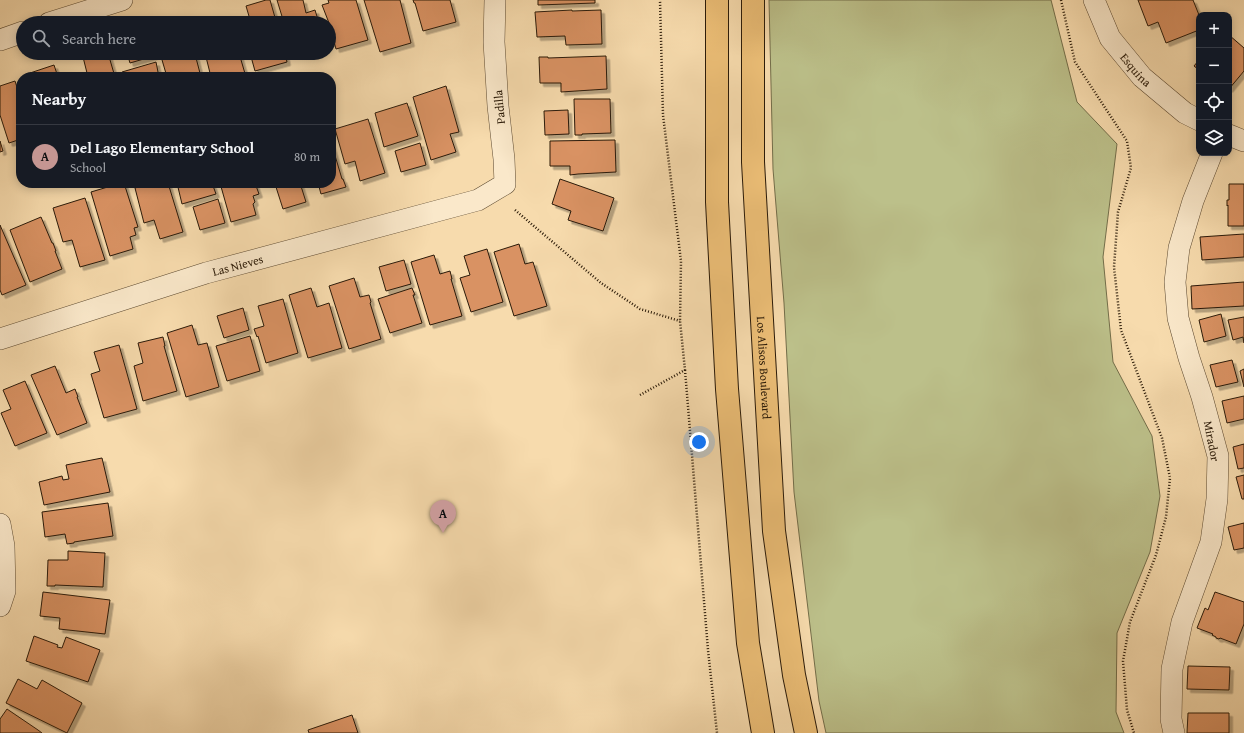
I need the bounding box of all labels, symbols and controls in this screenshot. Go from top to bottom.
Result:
map controls [1196,12,1232,156]
button: + [1196,12,1232,48]
search box [16,16,336,60]
icon: search [30,27,52,49]
text: Search here [62,28,136,49]
button: − [1196,48,1232,84]
street label: Esquina [1117,49,1155,90]
button: locate [1196,84,1232,120]
text: Nearby [32,86,86,111]
street label: Padilla [489,89,509,125]
button: layers [1196,120,1232,156]
text: Del Lago Elementary School [70,137,254,158]
text: A [41,147,49,166]
text: 80 m [294,147,320,166]
text: School [70,158,106,177]
street label: Las Nieves [210,250,265,279]
street label: Los Alisos Boulevard [753,316,776,420]
street label: Mirador [1200,419,1224,463]
your location [689,432,709,452]
pin: A [430,500,456,533]

